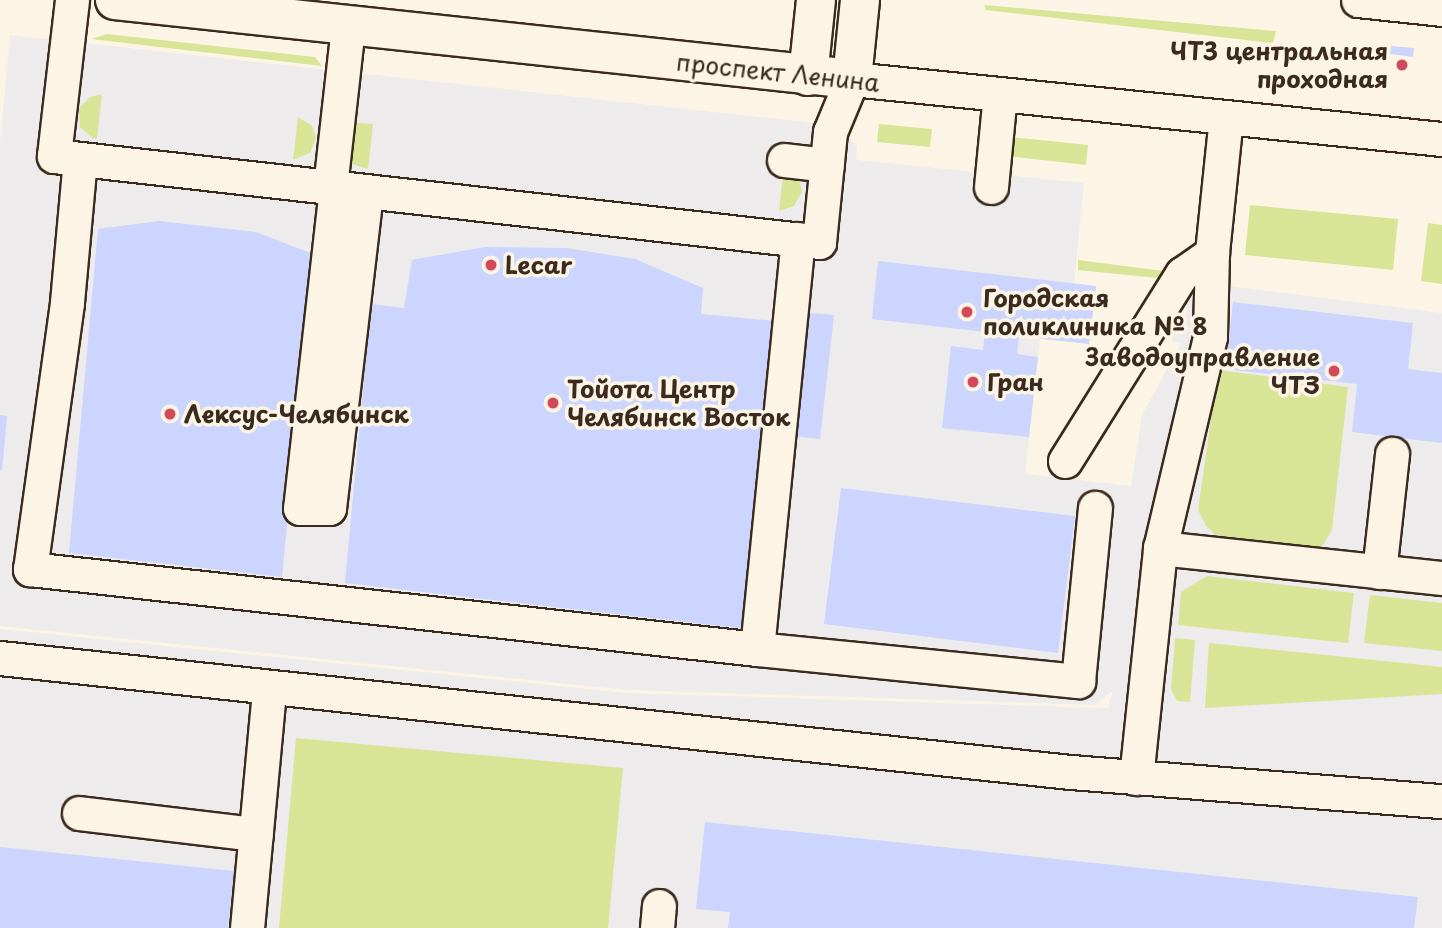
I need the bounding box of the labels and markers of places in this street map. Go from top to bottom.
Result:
place label: ЧТЗ центральная проходная [1168,37,1388,93]
marker: ЧТЗ центральная проходная [1394,57,1410,73]
place label: Lecar [505,251,572,279]
marker: Lecar [483,257,499,273]
place label: Городская поликлиника № 8 [983,284,1208,340]
marker: Городская поликлиника № 8 [957,302,977,322]
place label: Заводоуправление ЧТЗ [1086,343,1320,399]
marker: Заводоуправление ЧТЗ [1326,363,1342,379]
place label: Гран [987,368,1044,396]
marker: Гран [965,374,981,390]
place label: Тойота Центр Челябинск Восток [567,375,792,431]
marker: Тойота Центр Челябинск Восток [545,395,561,411]
place label: Лексус-Челябинск [184,400,409,428]
marker: Лексус-Челябинск [162,406,178,422]

